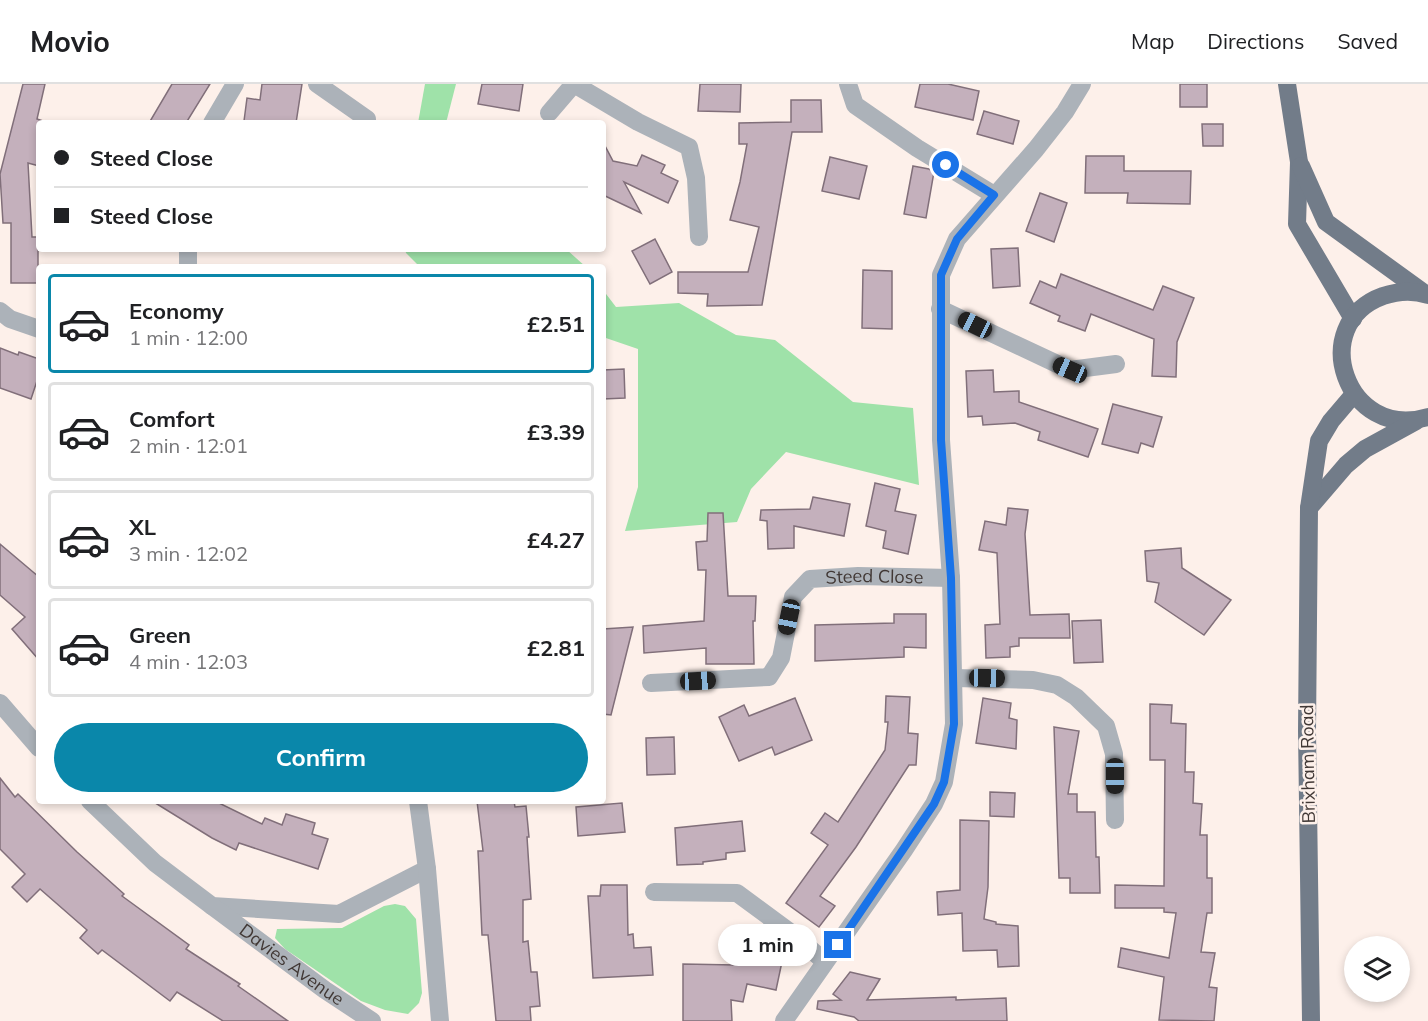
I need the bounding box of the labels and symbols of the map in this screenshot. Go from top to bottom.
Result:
route start [932,151,959,178]
car [955,309,995,341]
car [1050,354,1090,386]
street label: Steed Close [825,564,924,589]
car [776,598,802,636]
car [969,669,1005,687]
car [680,671,716,691]
street label: Brixham Road [1295,704,1320,824]
car [1106,758,1124,794]
street label: Davies Avenue [235,918,349,1010]
callout: 1 min [718,924,817,966]
route end [824,931,851,958]

